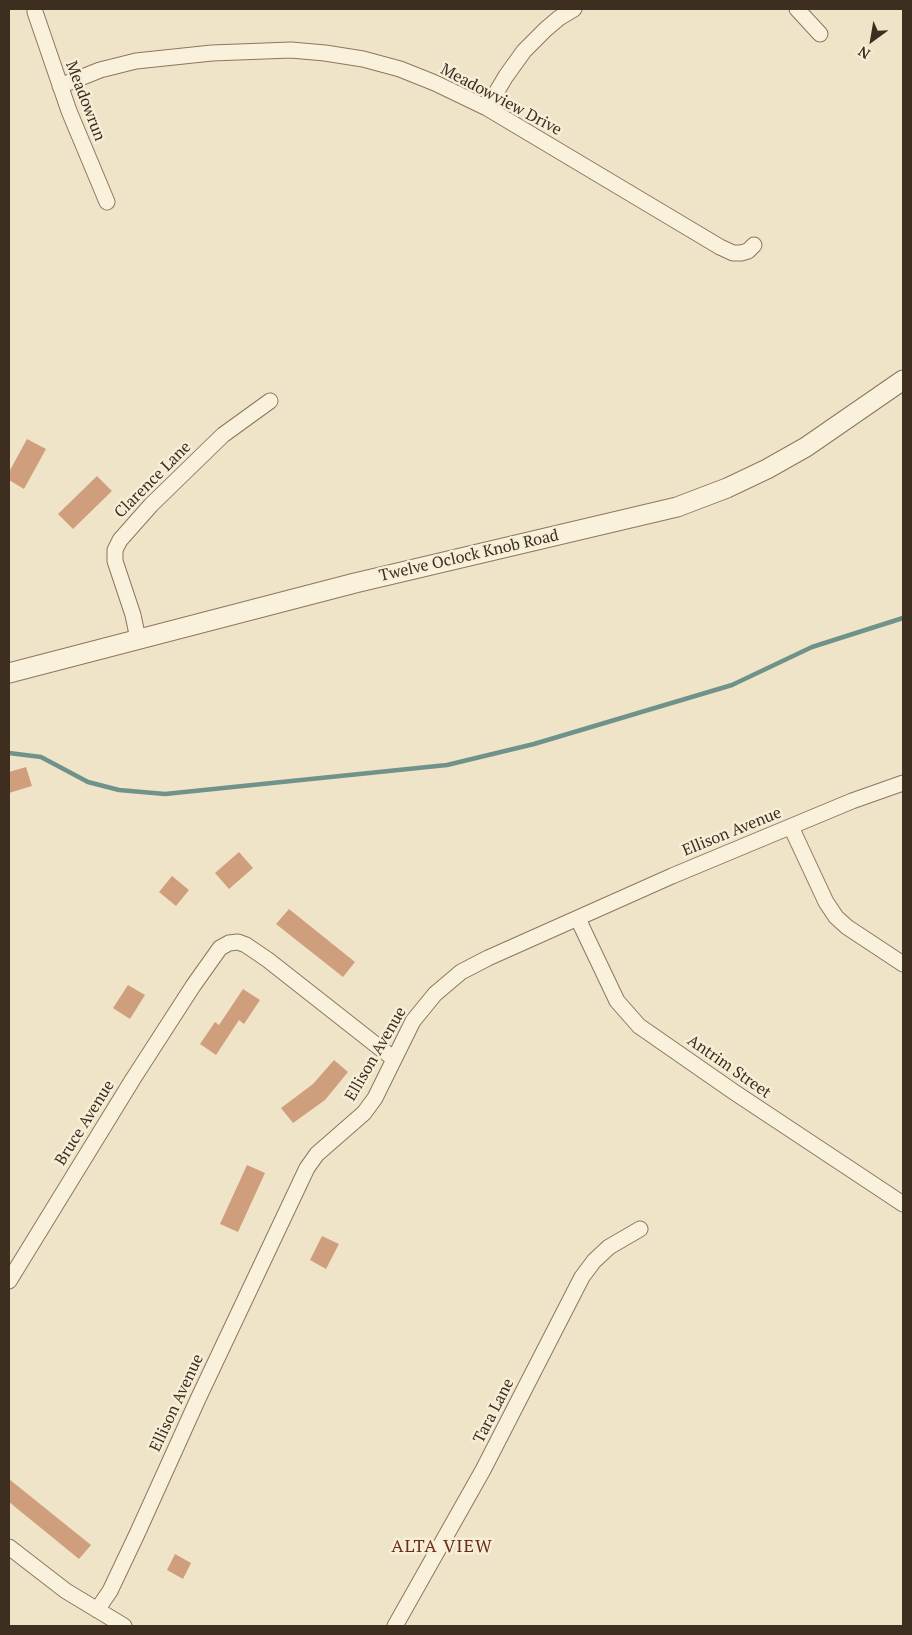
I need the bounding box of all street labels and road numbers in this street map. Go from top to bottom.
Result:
street label: Meadowrun [61,58,109,144]
street label: Meadowview Drive [437,60,565,140]
street label: Clarence Lane [111,438,195,522]
street label: Twelve Oclock Knob Road [377,526,561,586]
street label: Ellison Avenue [680,803,784,861]
street label: Ellison Avenue [341,1004,411,1104]
street label: Antrim Street [683,1031,775,1103]
street label: Bruce Avenue [51,1077,119,1169]
street label: Ellison Avenue [146,1351,208,1455]
street label: Tara Lane [470,1375,518,1447]

